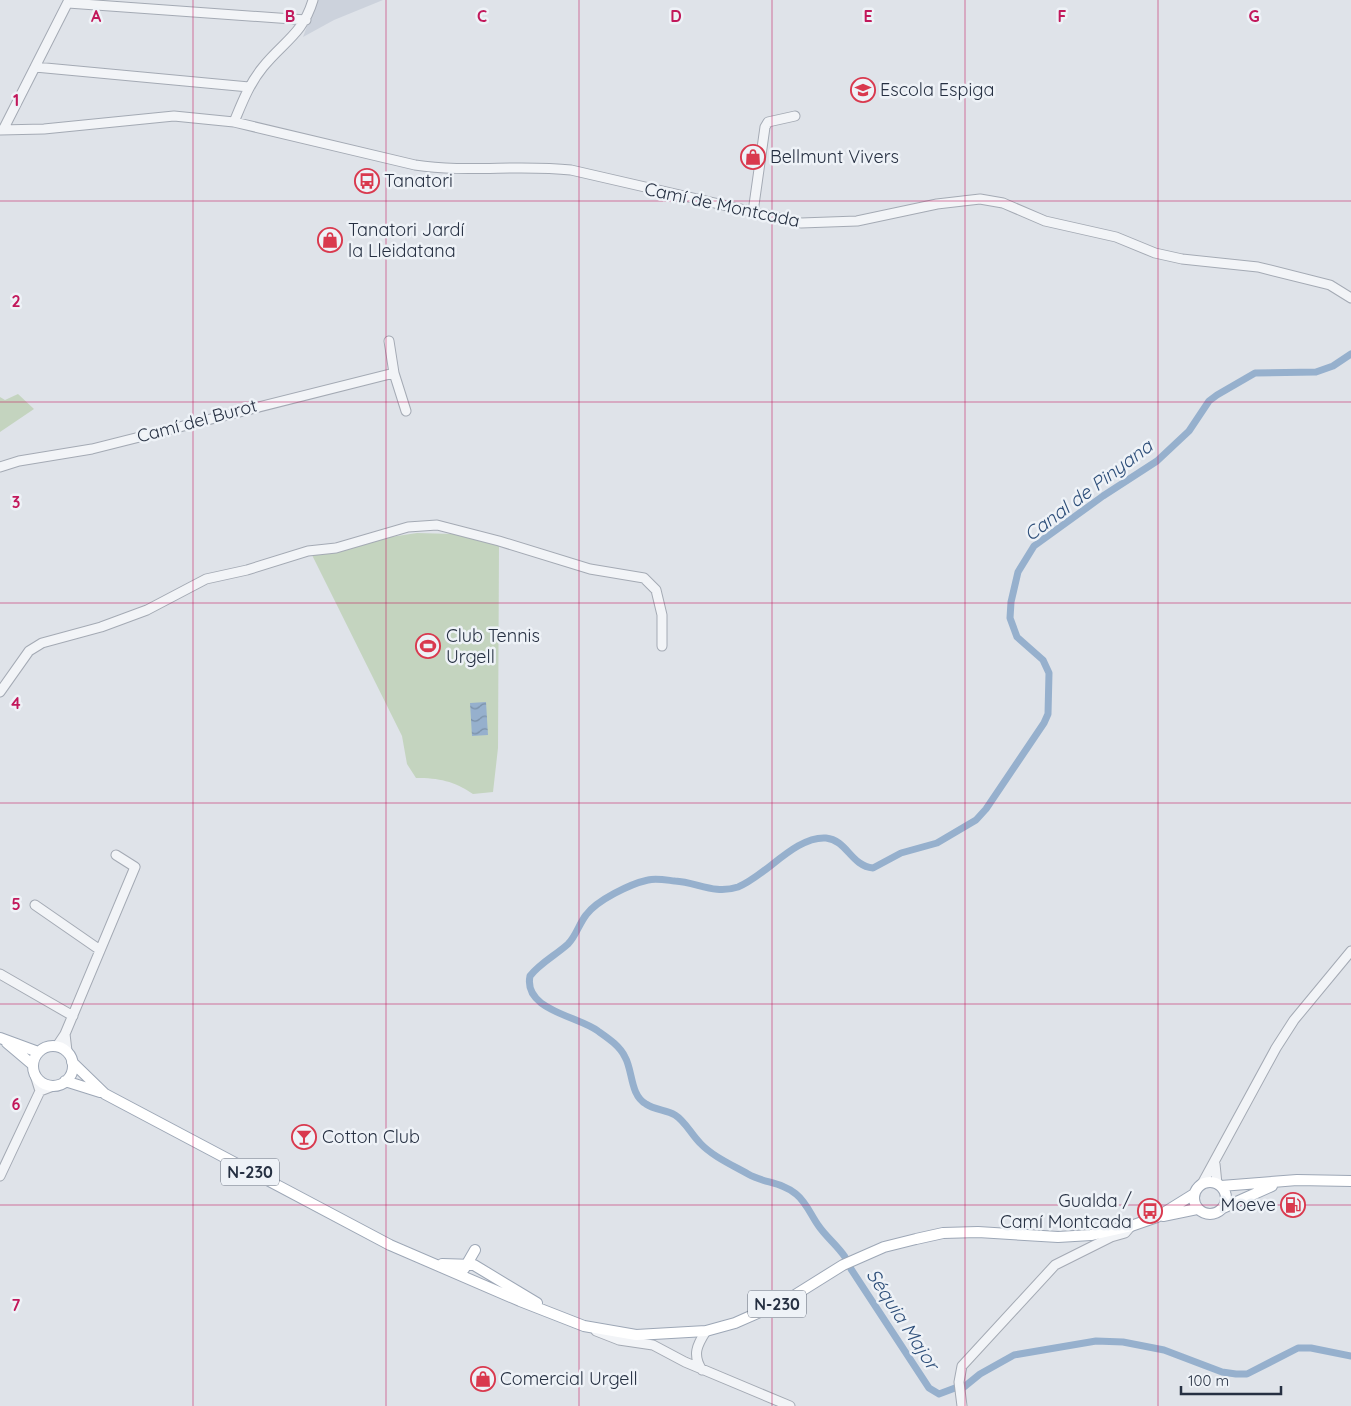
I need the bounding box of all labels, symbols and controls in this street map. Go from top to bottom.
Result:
text: A [91,6,102,26]
text: B [285,6,295,26]
text: C [477,6,487,26]
text: D [670,6,682,26]
text: E [863,6,873,26]
text: F [1058,6,1067,26]
text: G [1248,6,1260,26]
school or university icon: Escola Espiga [850,77,876,103]
place label: Escola Espiga [880,78,994,101]
text: 1 [13,90,19,110]
shop icon: Bellmunt Vivers [740,144,766,170]
place label: Bellmunt Vivers [770,145,899,168]
bus stop icon: Tanatori [354,168,380,194]
place label: Tanatori [384,169,453,192]
street label: Camí de Montcada [642,177,802,232]
place label: Tanatori Jardí la Lleidatana [348,218,465,262]
shop icon: Tanatori Jardí la Lleidatana [317,227,343,253]
text: 2 [11,291,21,311]
street label: Camí del Burot [134,393,259,448]
water label: Canal de Pinyana [1019,433,1158,546]
text: 3 [12,492,20,512]
place label: Club Tennis Urgell [446,624,540,668]
sports icon: Club Tennis Urgell [415,633,441,659]
text: 4 [11,693,21,713]
text: 5 [11,894,21,914]
text: 6 [12,1094,21,1114]
bar icon: Cotton Club [291,1124,317,1150]
place label: Cotton Club [322,1125,420,1148]
road number: N-230 [221,1158,279,1186]
place label: Gualda / Camí Montcada [1000,1189,1133,1233]
fuel station icon: Moeve [1280,1192,1306,1218]
place label: Moeve [1221,1193,1276,1216]
bus stop icon: Gualda / Camí Montcada [1137,1198,1163,1224]
water label: Séquia Major [861,1264,946,1376]
road number: N-230 [748,1290,806,1318]
text: 7 [12,1295,21,1315]
scale bar [1181,1364,1281,1396]
shop icon: Comercial Urgell [470,1366,496,1392]
place label: Comercial Urgell [500,1367,638,1390]
text: 100 m [1188,1371,1229,1390]

